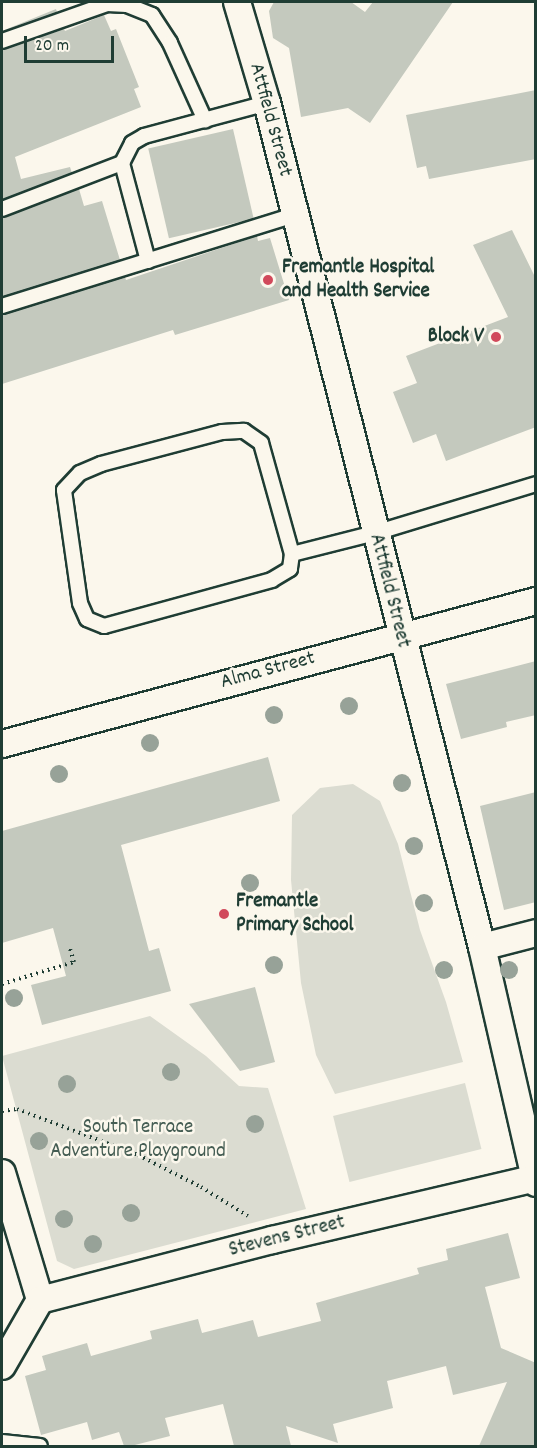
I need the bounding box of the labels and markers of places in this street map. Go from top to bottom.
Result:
place label: Fremantle Hospital and Health Service [282,255,434,305]
marker: Fremantle Hospital and Health Service [259,271,277,289]
place label: Block V [428,324,484,350]
marker: Block V [489,330,503,344]
place label: Fremantle Primary School [236,889,354,939]
marker: Fremantle Primary School [217,907,231,921]

